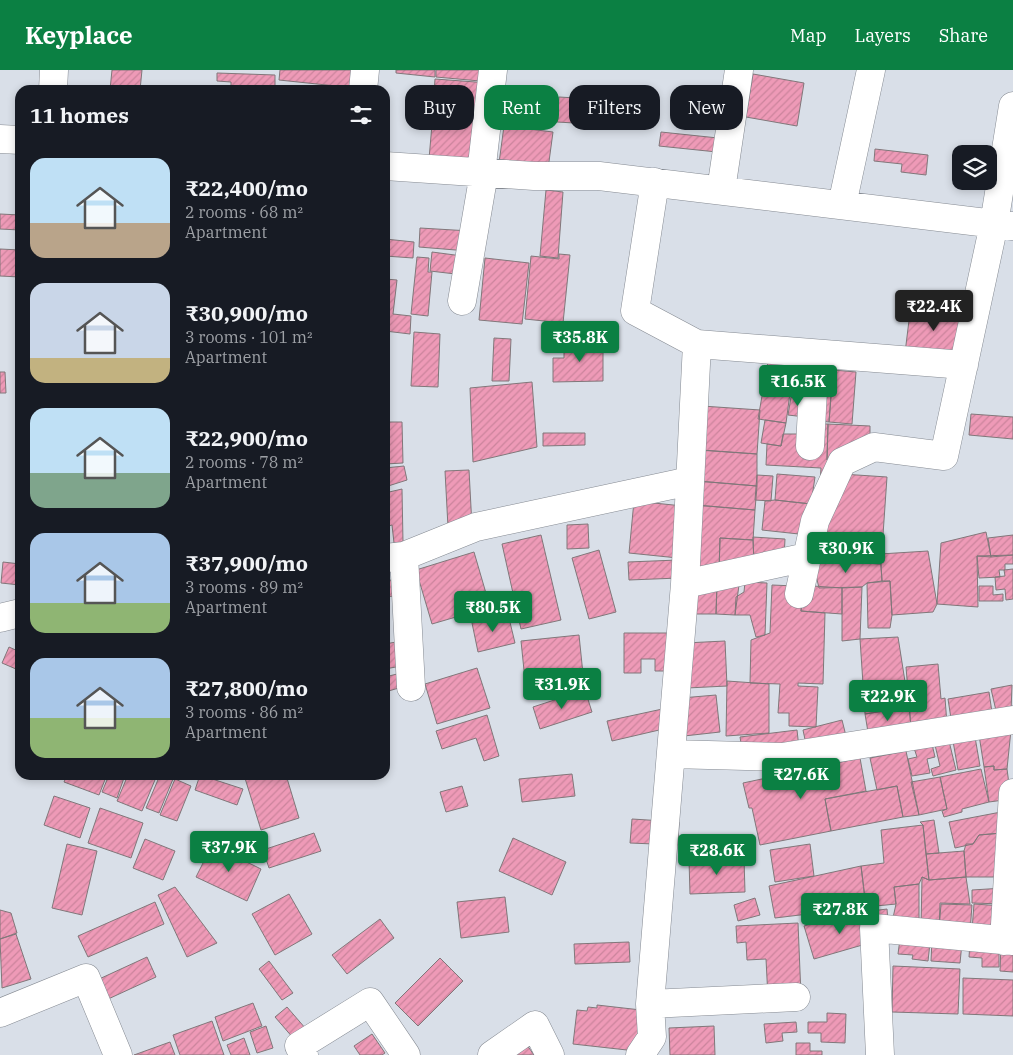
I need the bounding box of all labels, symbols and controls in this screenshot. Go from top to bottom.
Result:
text: Keyplace [25,19,133,51]
text: Map [790,24,827,47]
text: Layers [855,24,911,47]
text: Share [939,24,988,47]
chip: Buy [405,85,474,130]
chip: Rent [484,85,559,130]
chip: Filters [569,85,660,130]
chip: New [670,85,743,130]
text: 11 homes [30,101,129,129]
icon: filters [347,101,375,129]
map controls [952,145,997,190]
button: layers [952,145,997,190]
text: ₹22,400/mo [185,174,308,202]
icon: home [70,178,130,238]
text: 2 rooms · 68 m² [185,202,303,222]
text: Apartment [185,222,267,242]
pin: ₹22.4K [893,290,975,332]
text: ₹22.4K [906,296,962,316]
text: ₹30,900/mo [185,299,308,327]
icon: home [70,303,130,363]
pin: ₹35.8K [539,320,621,363]
text: 3 rooms · 101 m² [185,327,313,347]
text: ₹35.8K [552,327,608,347]
text: Apartment [185,347,267,367]
pin: ₹16.5K [757,364,839,407]
text: ₹16.5K [770,371,826,391]
text: ₹22,900/mo [185,424,308,452]
icon: home [70,428,130,488]
text: 2 rooms · 78 m² [185,452,303,472]
text: Apartment [185,472,267,492]
pin: ₹30.9K [805,532,887,574]
text: ₹30.9K [818,538,874,558]
text: ₹37,900/mo [185,549,308,577]
icon: home [70,553,130,613]
text: 3 rooms · 89 m² [185,577,303,597]
pin: ₹80.5K [452,590,534,633]
text: Apartment [185,597,267,617]
text: ₹80.5K [465,597,521,617]
pin: ₹31.9K [521,668,603,710]
text: ₹27,800/mo [185,674,308,702]
text: ₹31.9K [534,674,590,694]
icon: home [70,678,130,738]
pin: ₹22.9K [847,680,929,722]
text: ₹22.9K [860,686,916,706]
text: 3 rooms · 86 m² [185,702,303,722]
text: Apartment [185,722,267,742]
pin: ₹27.6K [760,758,842,800]
text: ₹27.6K [773,764,829,784]
pin: ₹37.9K [188,830,270,873]
pin: ₹28.6K [676,834,758,876]
text: ₹37.9K [201,837,257,857]
text: ₹28.6K [689,840,745,860]
pin: ₹27.8K [799,892,881,935]
text: ₹27.8K [812,899,868,919]

